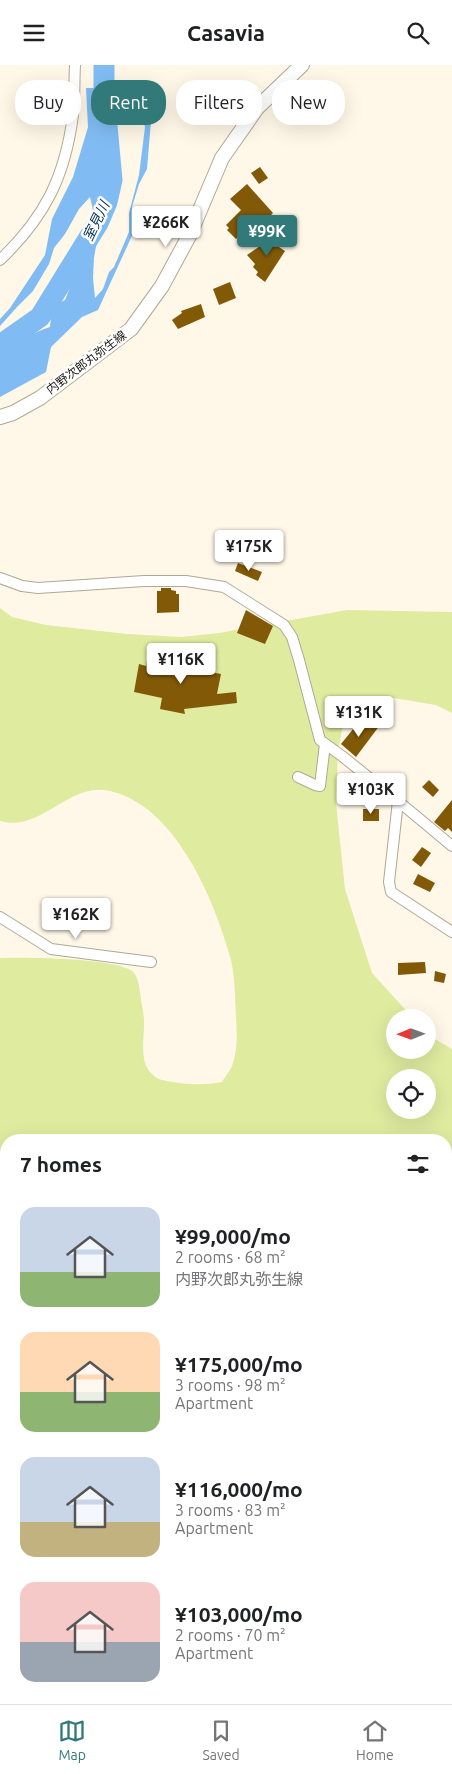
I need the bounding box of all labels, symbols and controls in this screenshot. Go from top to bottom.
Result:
icon: menu [20,19,48,47]
icon: search [404,19,432,47]
text: Casavia [187,20,265,45]
chip: Buy [15,80,81,125]
chip: Rent [91,80,166,125]
chip: Filters [176,80,262,125]
chip: New [272,80,345,125]
water label: 室見川 [80,197,113,243]
pin: ¥266K [131,205,201,248]
text: ¥266K [143,213,189,231]
pin: ¥99K [237,215,297,257]
text: ¥99K [248,222,286,240]
street label: 内野次郎丸弥生線 [44,328,128,396]
pin: ¥175K [214,529,284,572]
text: ¥175K [226,537,272,555]
pin: ¥116K [146,643,216,685]
text: ¥116K [158,650,204,668]
pin: ¥131K [324,695,394,738]
text: ¥131K [336,703,382,721]
pin: ¥103K [336,773,406,815]
text: ¥103K [348,780,394,798]
pin: ¥162K [41,897,111,940]
text: ¥162K [53,905,99,923]
north arrow [386,1009,436,1059]
map controls [386,1009,436,1119]
button: locate [386,1069,436,1119]
icon: filters [404,1150,432,1178]
text: 7 homes [20,1152,102,1176]
text: ¥99,000/mo [175,1224,291,1248]
icon: home [60,1227,120,1287]
text: 2 rooms · 68 m² [175,1248,286,1266]
text: 内野次郎丸弥生線 [175,1270,303,1288]
icon: home [60,1352,120,1412]
text: ¥175,000/mo [175,1352,303,1376]
text: 3 rooms · 98 m² [175,1376,286,1394]
text: Apartment [175,1394,253,1412]
icon: home [60,1477,120,1537]
text: ¥116,000/mo [175,1477,303,1501]
text: 3 rooms · 83 m² [175,1501,286,1519]
text: Apartment [175,1519,253,1537]
icon: home [60,1602,120,1662]
text: ¥103,000/mo [175,1602,303,1626]
text: 2 rooms · 70 m² [175,1626,286,1644]
text: Apartment [175,1644,253,1662]
tab: Map [58,1717,86,1763]
tab: Saved [202,1717,240,1763]
tab: Home [356,1717,394,1763]

